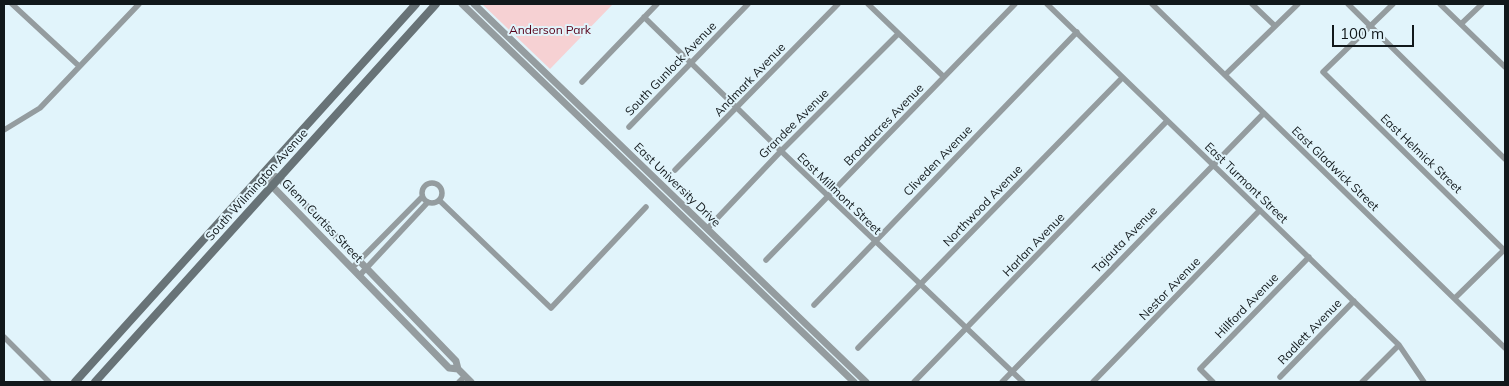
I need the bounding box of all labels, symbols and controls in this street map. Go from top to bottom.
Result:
scale bar [1334,15,1416,47]
street label: South Gunlock Avenue [622,19,720,119]
park label: Anderson Park [509,23,591,37]
text: 100 m [1340,24,1384,43]
street label: Andmark Avenue [711,40,789,120]
street label: Broadacres Avenue [841,81,927,169]
street label: Grandee Avenue [756,86,832,162]
street label: East Helmick Street [1377,111,1465,197]
street label: Cliveden Avenue [901,123,975,199]
street label: East Gladwick Street [1289,124,1381,214]
street label: South Wilmington Avenue [203,126,311,244]
street label: East University Drive [631,140,723,230]
street label: East Turmont Street [1201,140,1291,226]
street label: East Millmont Street [794,150,884,238]
street label: Northwood Avenue [940,162,1026,250]
street label: Glenn Curtiss Street [279,176,365,266]
street label: Tajauta Avenue [1090,204,1160,276]
street label: Harlan Avenue [1000,210,1068,280]
street label: Nestor Avenue [1136,255,1204,323]
street label: Hillford Avenue [1212,270,1282,342]
street label: Radlett Avenue [1275,296,1345,368]

